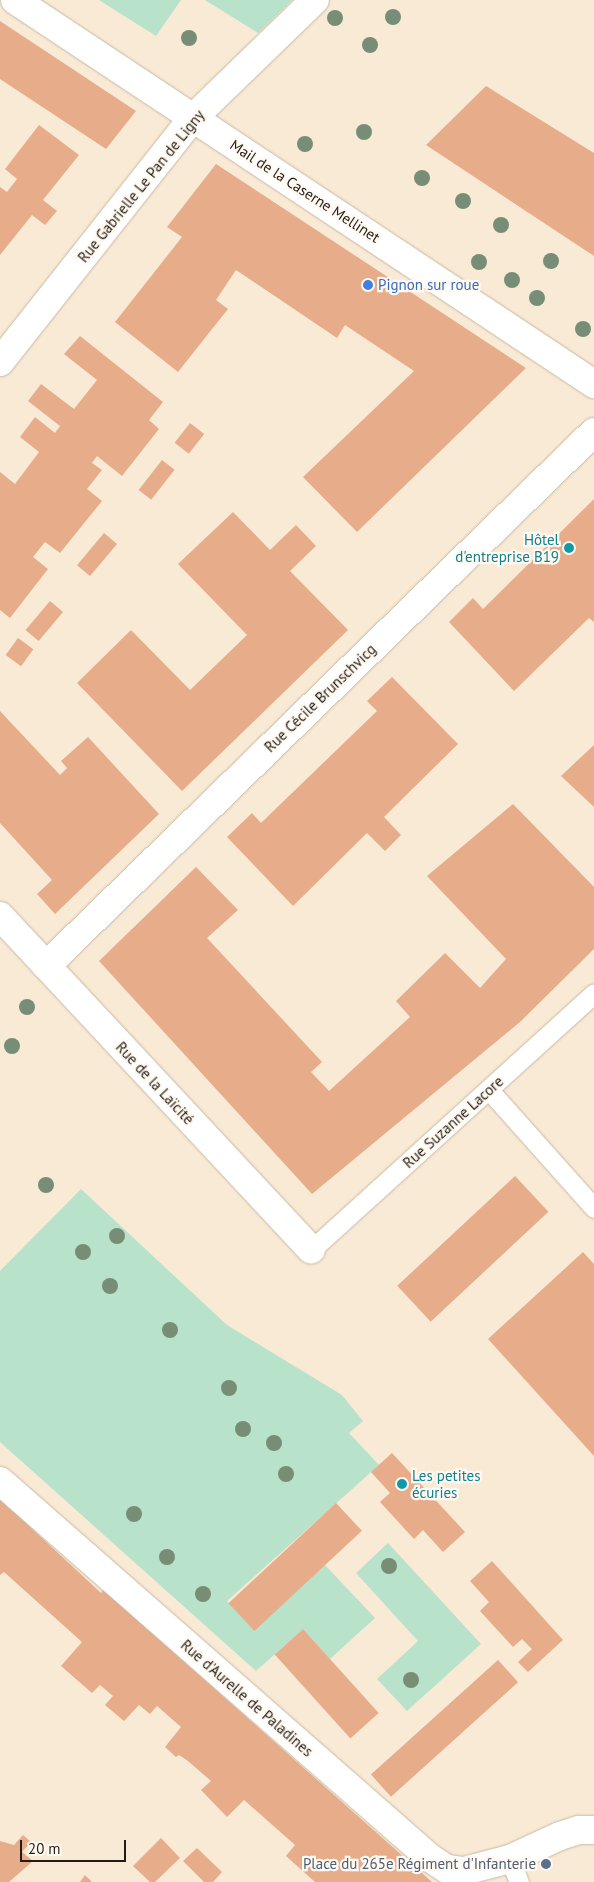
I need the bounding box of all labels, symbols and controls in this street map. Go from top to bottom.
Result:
street label: Rue Gabrielle Le Pan de Ligny [74,106,208,266]
street label: Mail de la Caserne Mellinet [227,136,383,246]
place label: Pignon sur roue [378,276,479,294]
marker: Pignon sur roue [362,279,374,291]
place label: Hôtel d'entreprise B19 [455,530,559,565]
marker: Hôtel d'entreprise B19 [563,542,575,554]
street label: Rue Cécile Brunschvicg [261,640,379,756]
street label: Rue de la Laïcité [112,1038,198,1128]
street label: Rue Suzanne Lacore [399,1072,507,1172]
place label: Les petites écuries [412,1466,481,1501]
marker: Les petites écuries [396,1478,408,1490]
street label: Rue d'Aurelle de Paladines [177,1636,317,1760]
scale bar [22,1830,129,1862]
text: 20 m [28,1839,61,1858]
place label: Place du 265e Régiment d'Infanterie [303,1855,536,1873]
marker: Place du 265e Régiment d'Infanterie [540,1858,552,1870]

